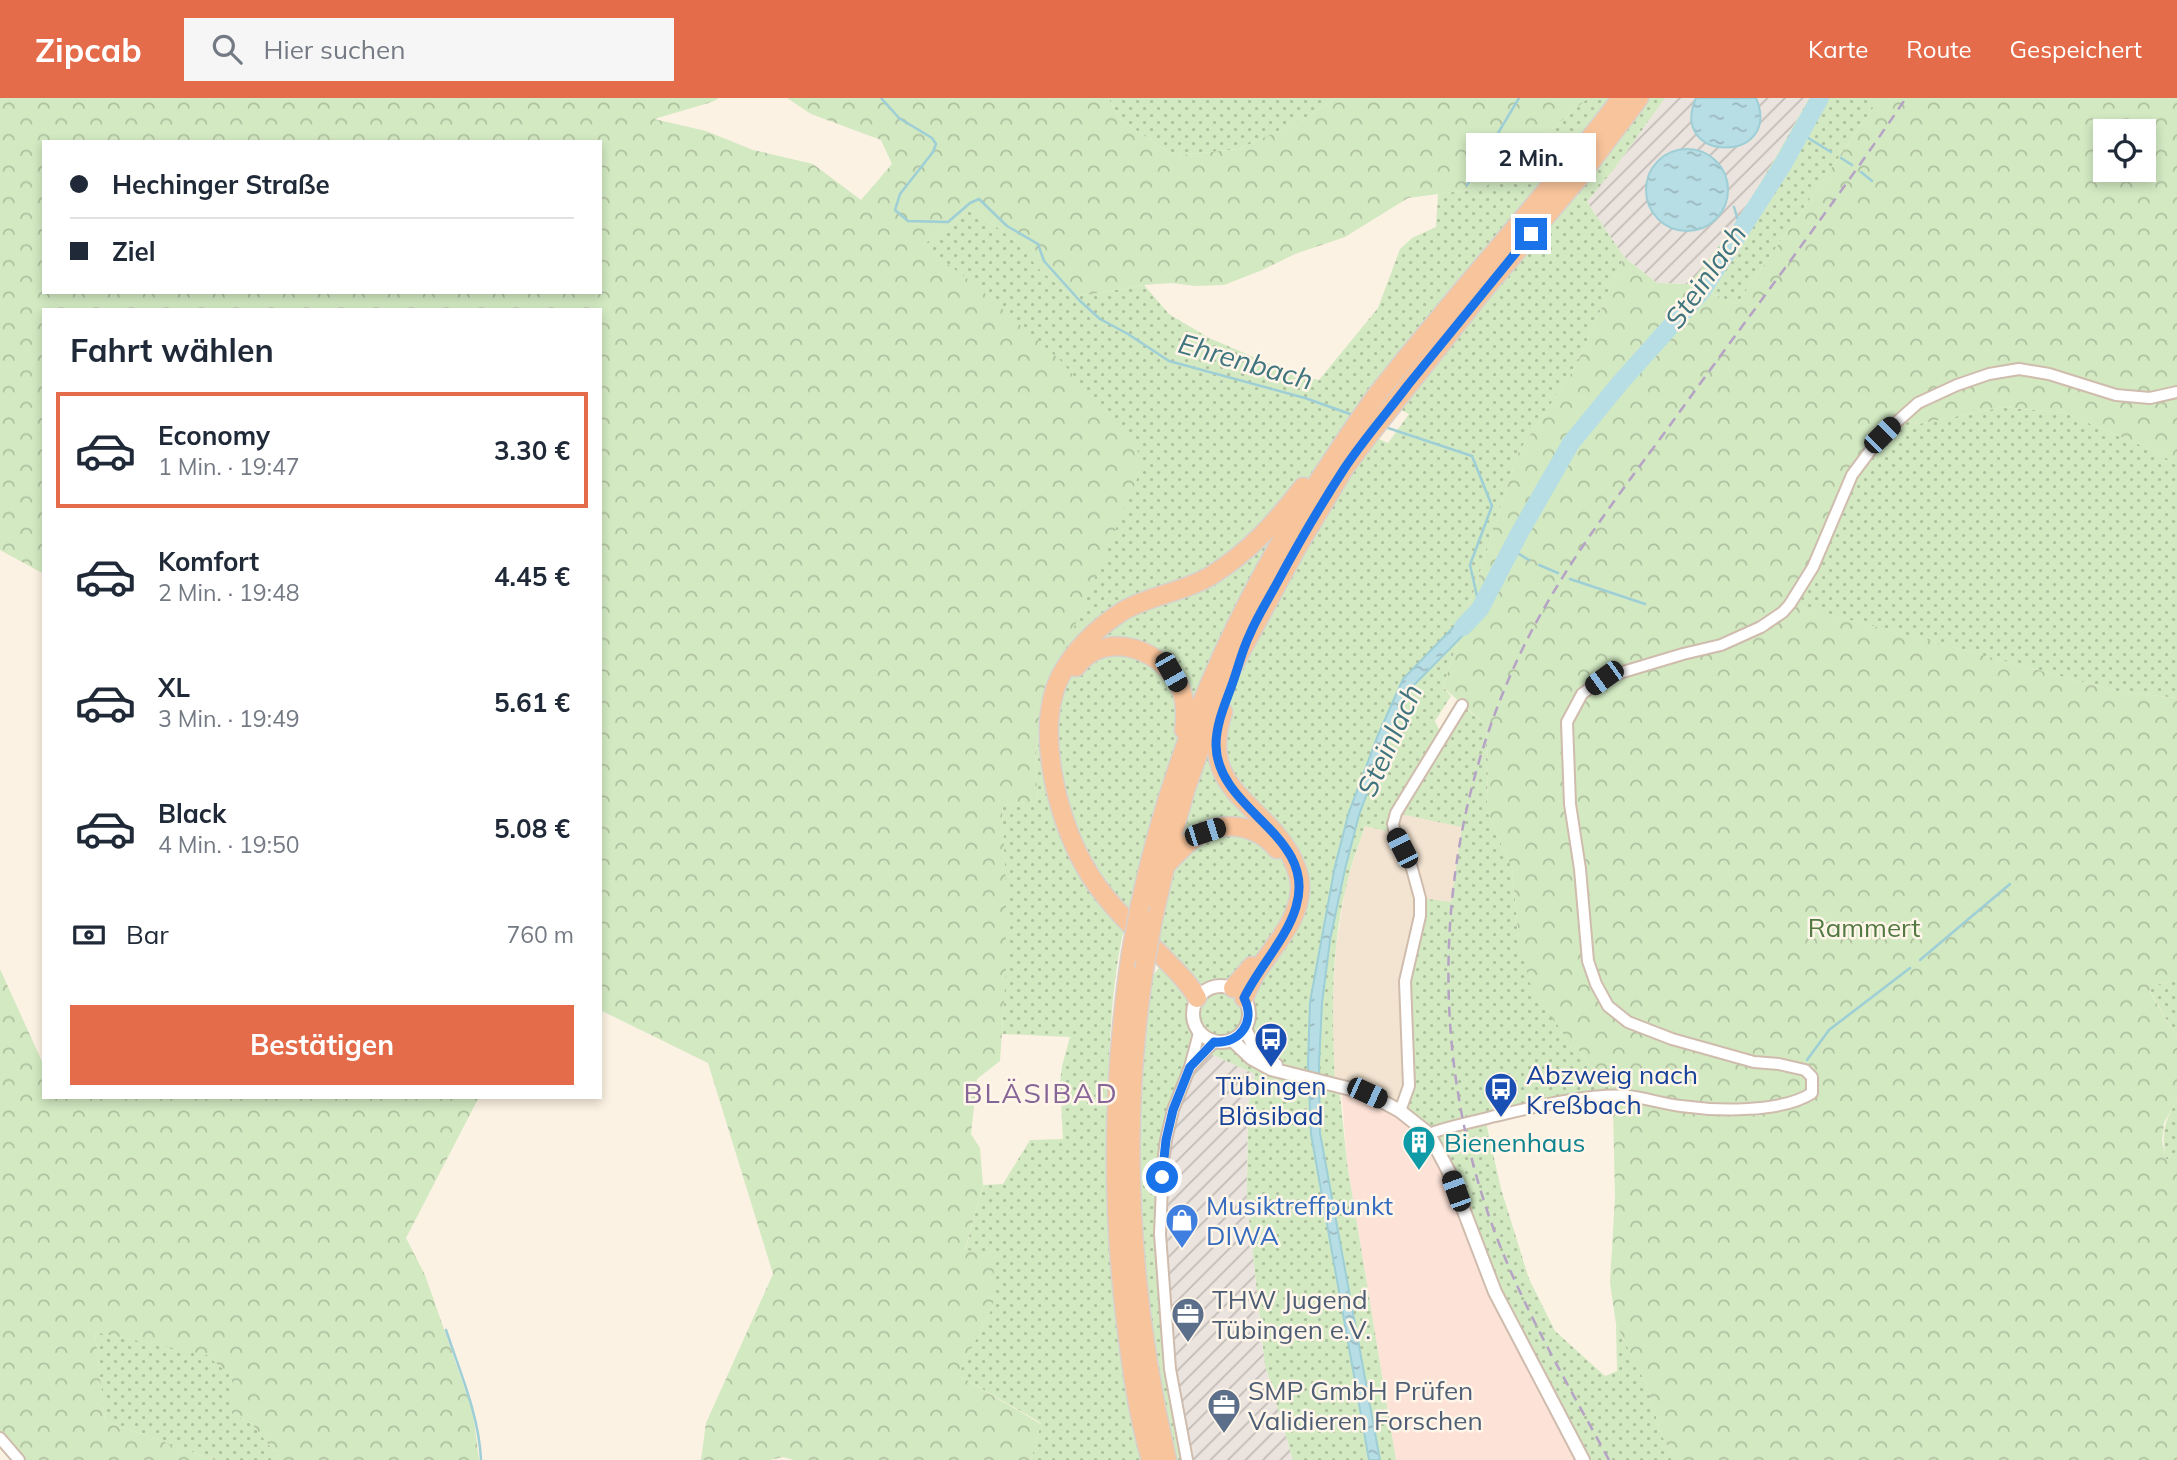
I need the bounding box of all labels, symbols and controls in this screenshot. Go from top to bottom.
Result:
search box [184,18,674,81]
text: Zipcab [35,29,142,70]
icon: search [208,30,246,68]
text: Hier suchen [264,33,405,66]
text: Karte [1808,34,1868,64]
text: Route [1906,34,1972,64]
text: Gespeichert [2010,34,2142,64]
map controls [2093,119,2156,182]
button: locate [2093,119,2156,182]
callout: 2 Min. [1466,132,1596,181]
text: 2 Min. [1498,143,1564,172]
text: Hechinger Straße [112,168,330,201]
water label: Steinlach [1657,217,1753,335]
route end [1515,218,1547,250]
text: Ziel [112,235,156,268]
water label: Ehrenbach [1175,325,1317,397]
text: Fahrt wählen [70,330,274,370]
car [1860,413,1905,457]
icon: car [74,419,137,482]
text: Economy [158,419,270,452]
text: 3.30 € [494,434,570,467]
text: 1 Min. · 19:47 [158,452,300,481]
icon: car [74,545,137,608]
text: Komfort [158,545,259,578]
text: 4.45 € [494,560,570,593]
text: 2 Min. · 19:48 [158,578,300,607]
car [1152,649,1191,695]
car [1581,657,1628,699]
icon: car [74,671,137,734]
text: XL [158,671,190,704]
water label: Steinlach [1349,678,1429,802]
text: 5.61 € [494,686,570,719]
text: 3 Min. · 19:49 [158,704,300,733]
icon: car [74,797,137,860]
text: Black [158,797,226,830]
text: 5.08 € [494,812,570,845]
car [1182,816,1229,848]
car [1384,825,1421,871]
text: 4 Min. · 19:50 [158,830,300,859]
park label: Rammert [1808,911,1920,944]
icon: cash [70,916,108,954]
text: Bar [126,918,169,951]
text: 760 m [506,920,574,949]
button: Bestätigen [70,1005,574,1085]
bus stop icon: Tübingen Bläsibad [1252,1020,1290,1069]
place label: Abzweig nach Kreßbach [1526,1058,1698,1121]
place label: Tübingen Bläsibad [1216,1069,1326,1132]
bus stop icon: Abzweig nach Kreßbach [1482,1070,1520,1119]
district label: BLÄSIBAD [963,1075,1119,1110]
car [1344,1075,1391,1111]
building icon: Bienenhaus [1400,1123,1438,1172]
place label: Bienenhaus [1444,1126,1585,1159]
route start [1146,1161,1178,1193]
car [1439,1168,1474,1214]
place label: Musiktreffpunkt DIWA [1206,1189,1393,1252]
shop icon: Musiktreffpunkt DIWA [1163,1201,1201,1250]
place label: THW Jugend Tübingen e.V. [1212,1283,1371,1346]
office icon: THW Jugend Tübingen e.V. [1169,1295,1207,1344]
place label: SMP GmbH Prüfen Validieren Forschen [1248,1374,1483,1437]
office icon: SMP GmbH Prüfen Validieren Forschen [1205,1386,1243,1435]

